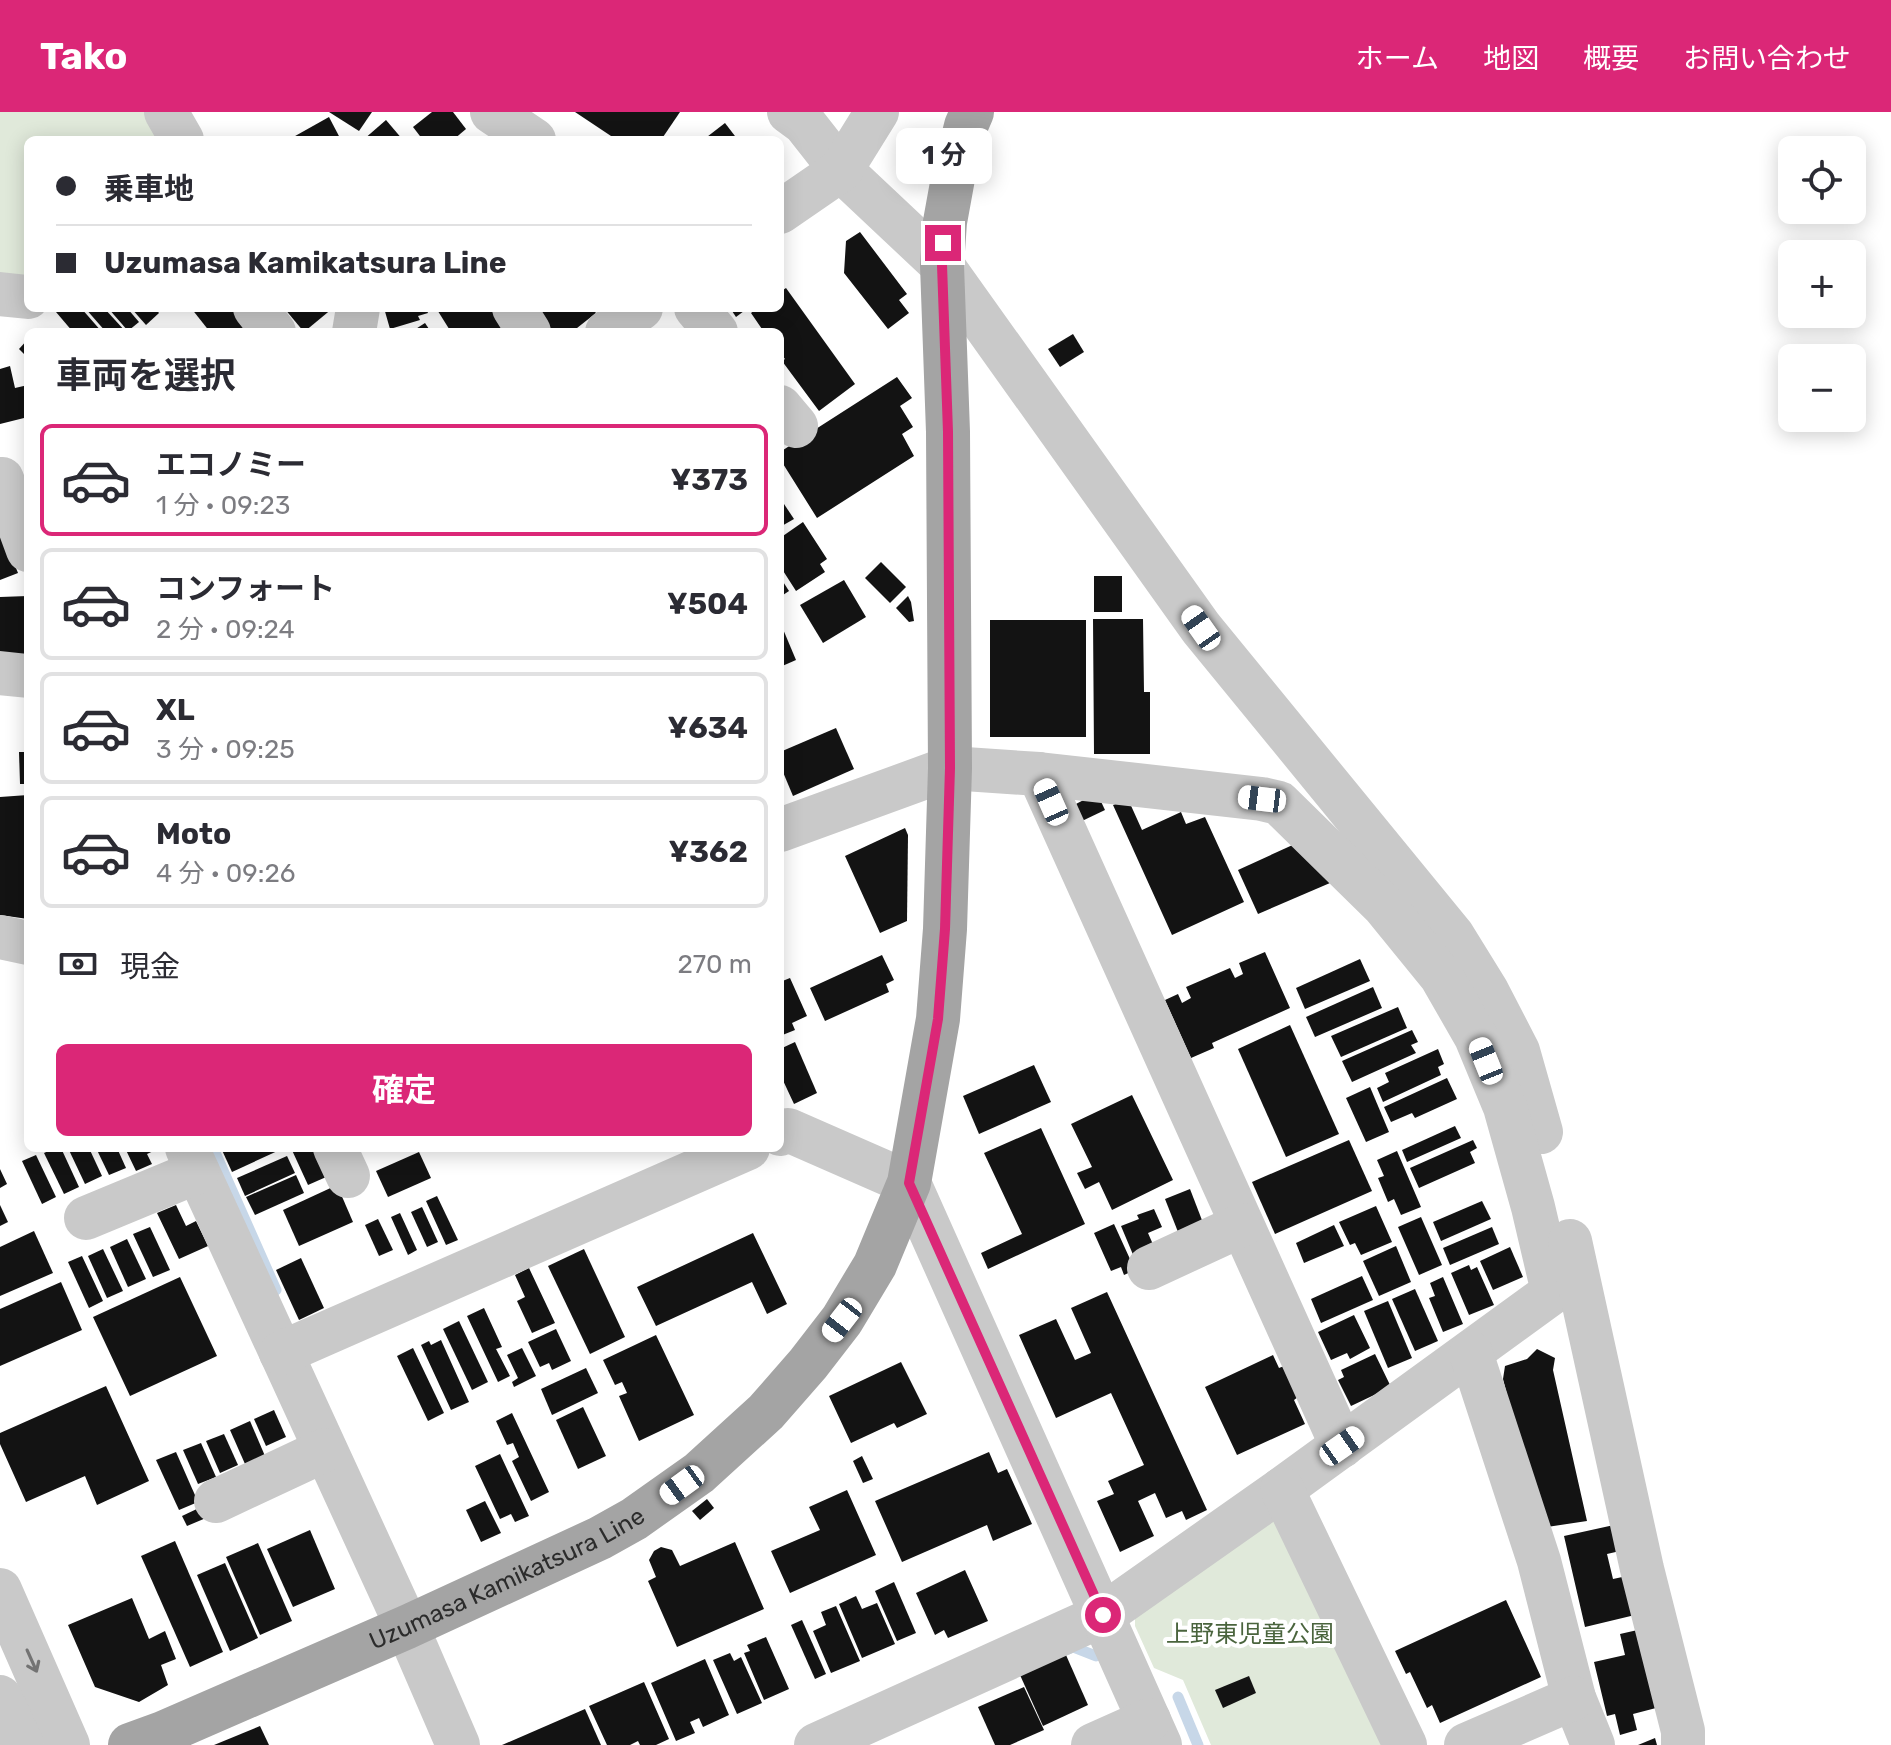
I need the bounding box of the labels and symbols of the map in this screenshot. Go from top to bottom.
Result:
callout: 1 分 [895,127,991,183]
route end [925,225,961,261]
car [1177,601,1225,655]
car [1030,775,1072,829]
car [1237,784,1287,814]
car [1466,1034,1506,1088]
car [818,1294,866,1346]
car [1315,1422,1369,1470]
car [656,1461,708,1509]
street label: Uzumasa Kamikatsura Line [365,1502,650,1656]
route start [1085,1597,1121,1633]
park label: 上野東児童公園 [1166,1620,1334,1648]
one-way arrow [25,1648,40,1673]

